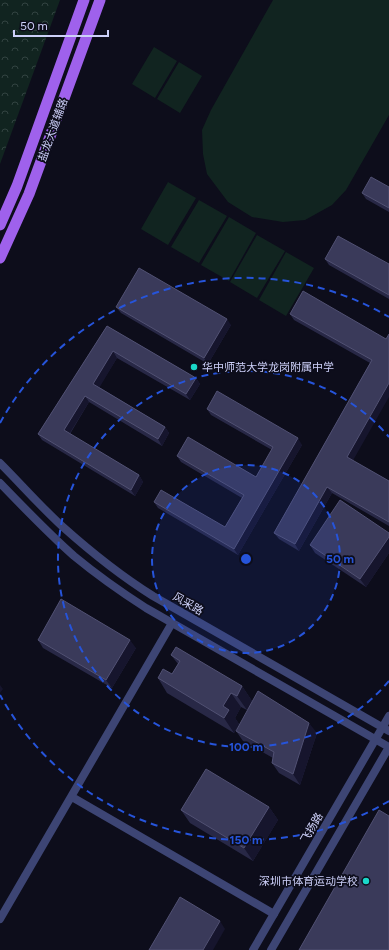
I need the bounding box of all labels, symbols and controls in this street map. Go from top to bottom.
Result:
scale bar [14,12,108,38]
text: 50 m [20,19,48,33]
street label: 盐龙大道辅路 [36,97,70,163]
place label: 华中师范大学龙岗附属中学 [202,361,334,374]
marker: 华中师范大学龙岗附属中学 [189,362,199,372]
centre of rings [239,552,253,566]
text: 50 m [326,552,354,566]
street label: 风采路 [170,590,206,618]
text: 100 m [229,740,263,754]
street label: 飞扬路 [298,810,326,846]
text: 150 m [229,833,263,847]
place label: 深圳市体育运动学校 [259,875,358,888]
marker: 深圳市体育运动学校 [361,876,371,886]

